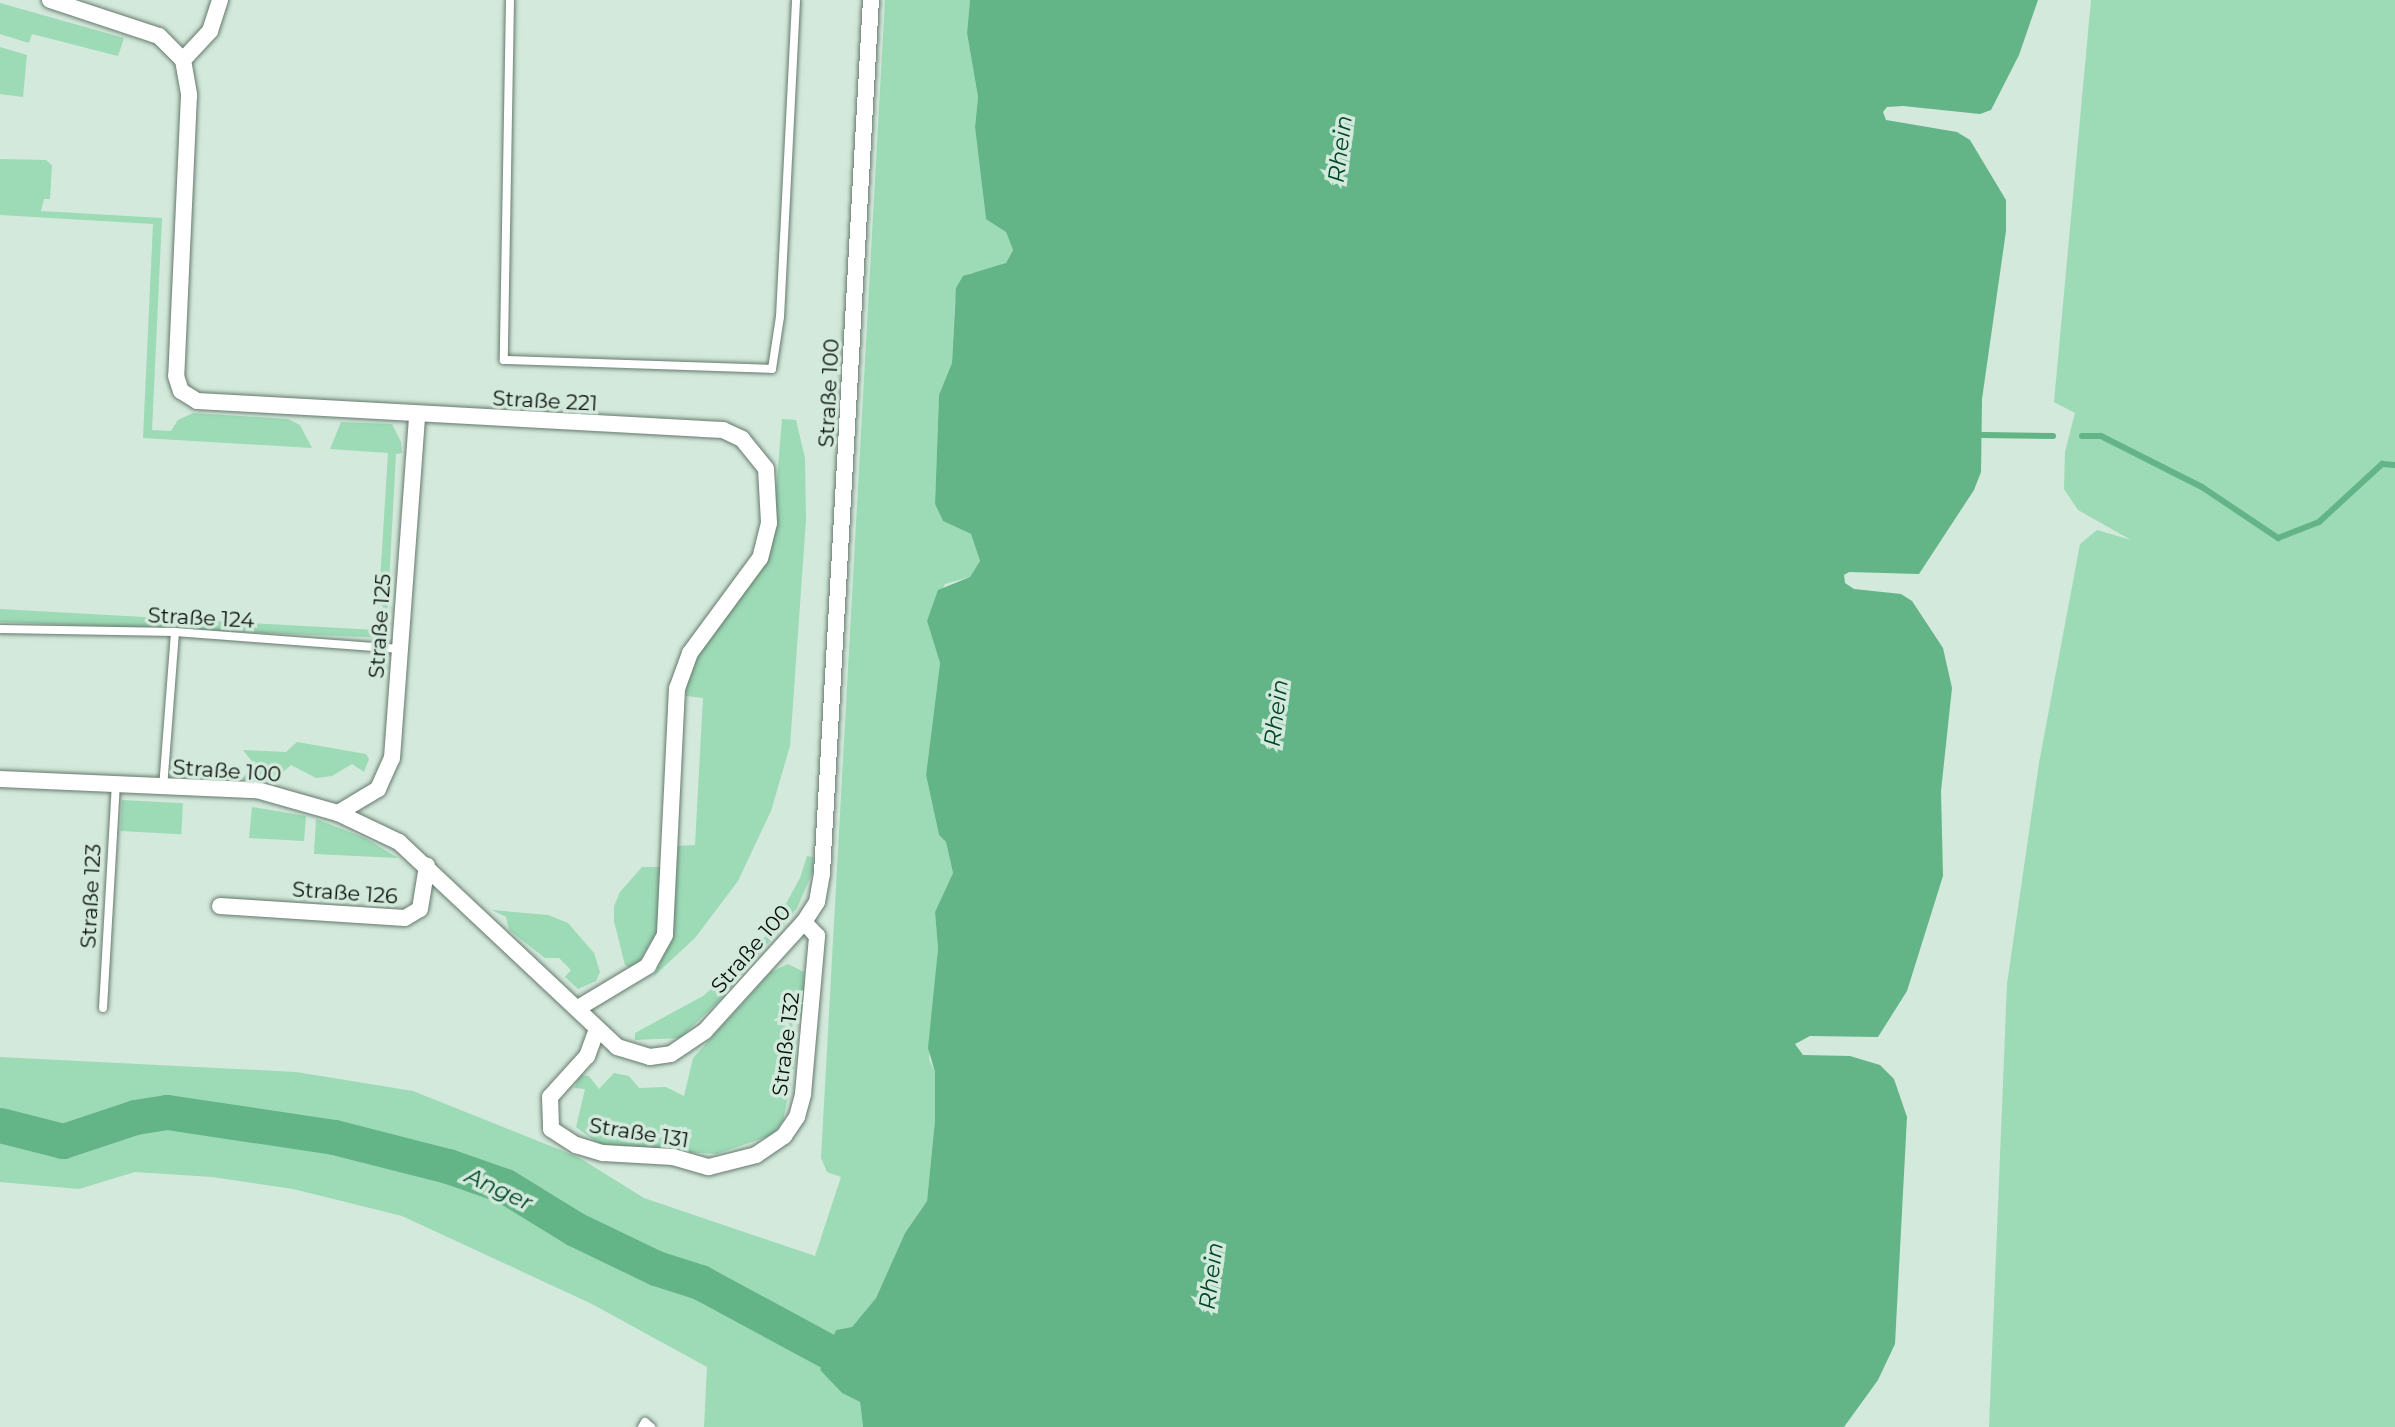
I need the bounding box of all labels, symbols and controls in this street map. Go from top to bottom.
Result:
water label: Rhein [1322,114,1358,184]
street label: Straße 100 [814,338,844,448]
street label: Straße 221 [492,386,598,416]
street label: Straße 125 [364,573,396,679]
street label: Straße 124 [147,603,255,633]
water label: Rhein [1258,678,1294,748]
street label: Straße 100 [172,755,282,787]
street label: Straße 123 [76,843,106,949]
street label: Straße 126 [291,877,399,909]
street label: Straße 100 [706,900,796,998]
street label: Straße 132 [767,990,805,1098]
street label: Straße 131 [587,1113,691,1153]
water label: Anger [461,1162,537,1216]
water label: Rhein [1193,1241,1229,1311]

